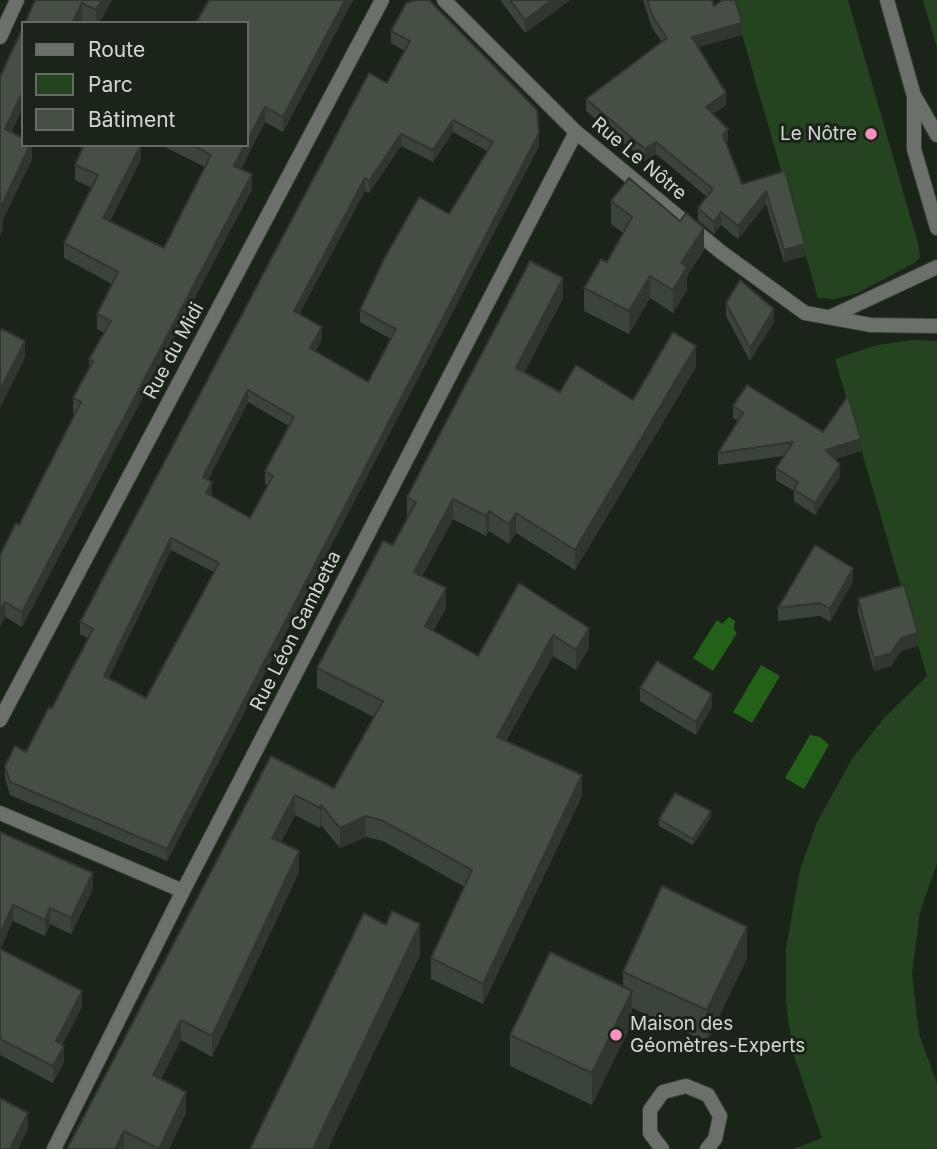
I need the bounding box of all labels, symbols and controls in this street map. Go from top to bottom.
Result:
legend [21,21,248,147]
text: Route [88,37,145,62]
text: Parc [88,72,133,97]
text: Bâtiment [88,107,175,132]
street label: Rue Le Nôtre [587,113,691,205]
place label: Le Nôtre [780,123,857,145]
marker: Le Nôtre [863,126,879,142]
street label: Rue du Midi [139,299,209,403]
street label: Rue Léon Gambetta [246,547,346,715]
place label: Maison des Géomètres-Experts [630,1013,805,1057]
marker: Maison des Géomètres-Experts [608,1027,624,1043]

